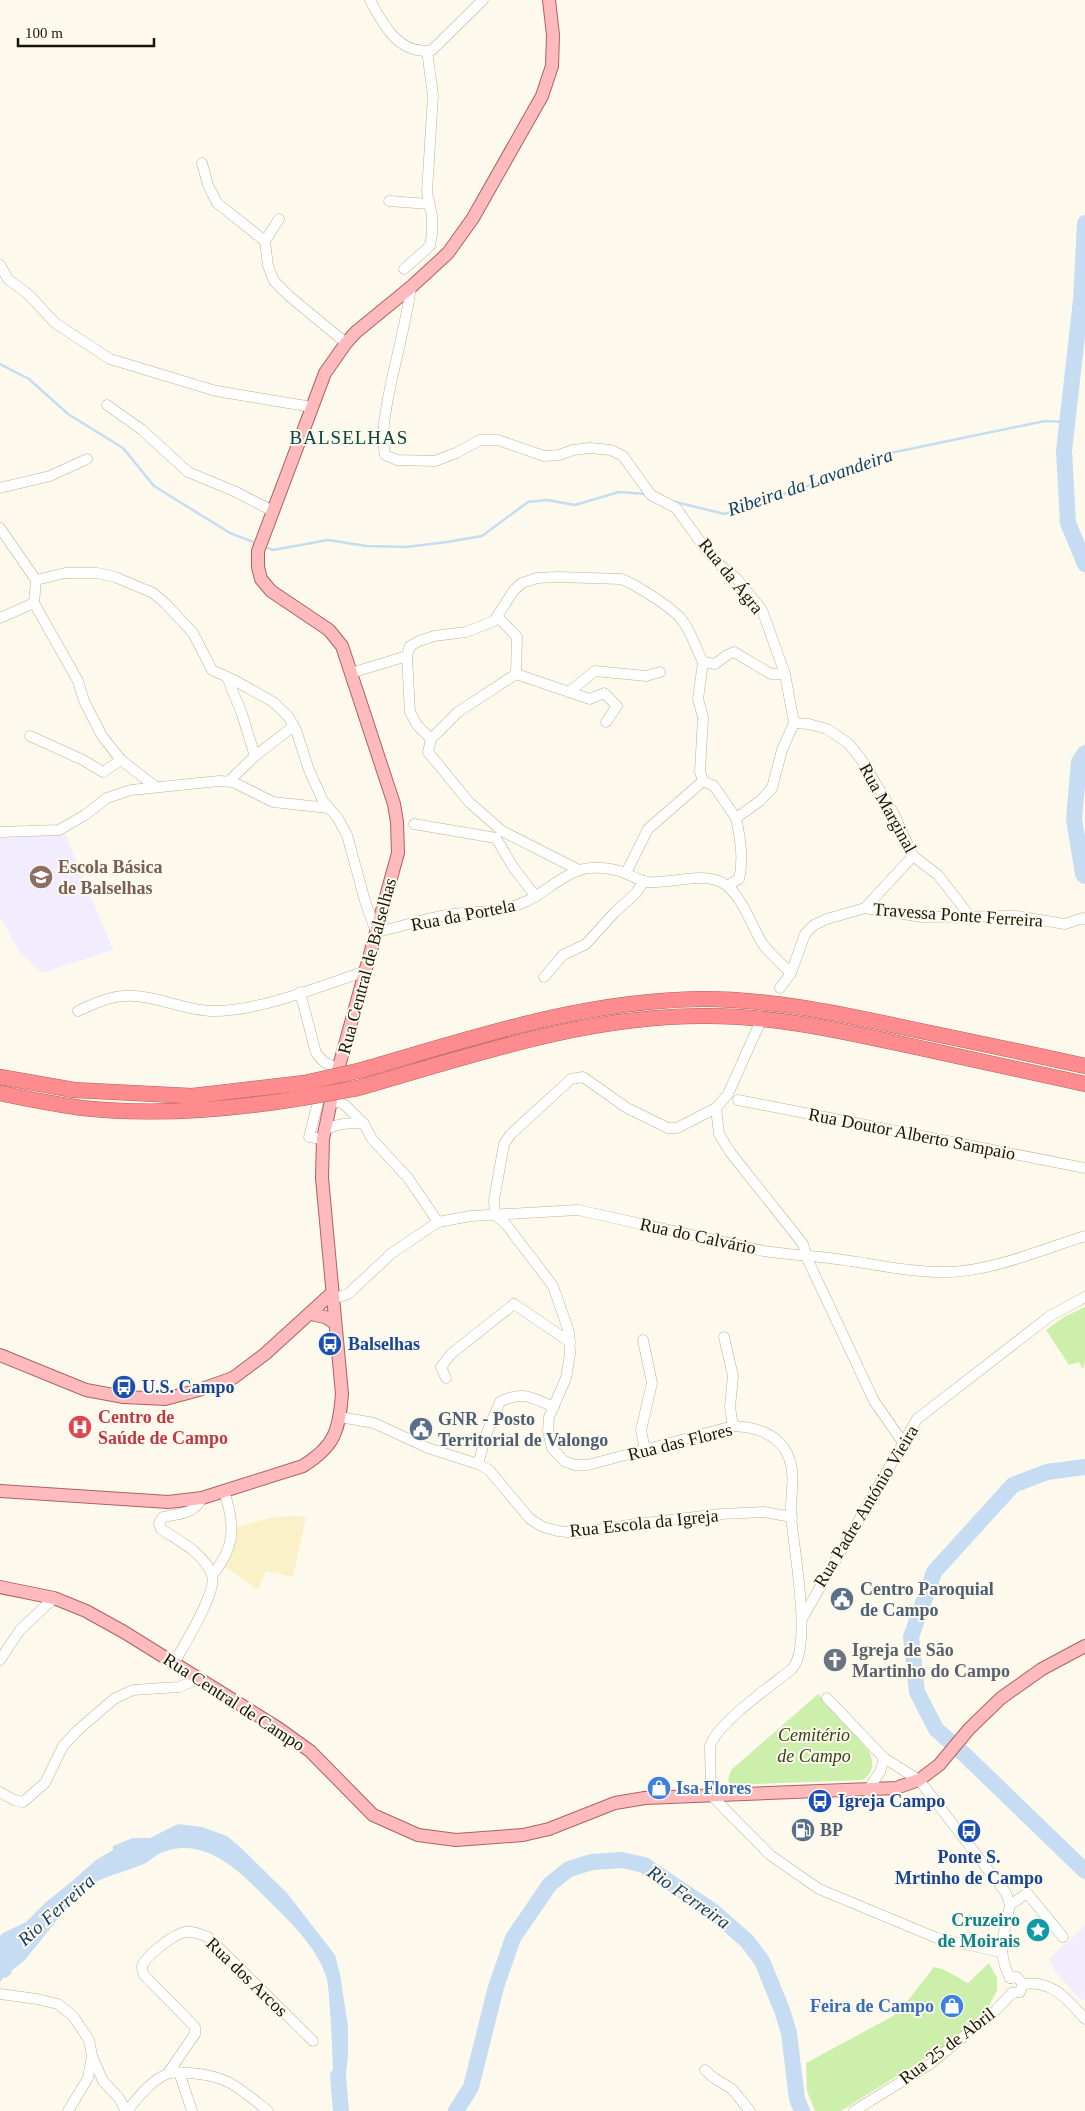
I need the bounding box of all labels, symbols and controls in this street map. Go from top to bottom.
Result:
scale bar [18,15,154,47]
text: 100 m [25,25,63,41]
district label: BALSELHAS [290,427,408,448]
water label: Ribeira da Lavandeira [724,444,895,520]
street label: Rua da Ágra [695,534,768,618]
street label: Rua Marginal [855,760,921,856]
place label: Escola Básica de Balselhas [58,857,163,898]
school or university icon: Escola Básica de Balselhas [28,864,54,890]
street label: Rua Central de Balselhas [334,876,400,1056]
street label: Rua da Portela [409,895,517,935]
street label: Travessa Ponte Ferreira [872,899,1044,931]
street label: Rua Doutor Alberto Sampaio [807,1104,1017,1164]
street label: Rua do Calvário [638,1214,758,1258]
bus stop icon: Balselhas [317,1331,343,1357]
place label: Balselhas [348,1334,420,1354]
bus stop icon: U.S. Campo [111,1374,137,1400]
place label: U.S. Campo [142,1377,235,1397]
place label: Centro de Saúde de Campo [98,1407,228,1448]
place label: GNR - Posto Territorial de Valongo [438,1409,608,1450]
hospital icon: Centro de Saúde de Campo [67,1414,93,1440]
public building icon: GNR - Posto Territorial de Valongo [408,1416,434,1442]
street label: Rua das Flores [626,1419,734,1465]
street label: Rua Padre António Vieira [810,1422,922,1590]
street label: Rua Escola da Igreja [569,1505,719,1541]
place label: Centro Paroquial de Campo [860,1579,994,1620]
public building icon: Centro Paroquial de Campo [829,1586,855,1612]
place label: Igreja de São Martinho do Campo [852,1640,1010,1681]
church icon: Igreja de São Martinho do Campo [822,1647,848,1673]
street label: Rua Central de Campo [160,1649,308,1755]
park label: Cemitério de Campo [777,1725,851,1766]
shop icon: Isa Flores [646,1775,672,1801]
place label: Isa Flores [676,1778,751,1798]
bus stop icon: Igreja Campo [807,1788,833,1814]
place label: Igreja Campo [838,1791,945,1811]
fuel station icon: BP [790,1817,816,1843]
bus stop icon: Ponte S. Mrtinho de Campo [956,1818,982,1844]
place label: BP [820,1820,843,1840]
place label: Ponte S. Mrtinho de Campo [895,1847,1043,1888]
water label: Rio Ferreira [643,1860,734,1933]
water label: Rio Ferreira [13,1870,99,1951]
place label: Cruzeiro de Moirais [938,1910,1020,1951]
place icon: Cruzeiro de Moirais [1025,1917,1051,1943]
street label: Rua dos Arcos [202,1933,292,2021]
shop icon: Feira de Campo [939,1993,965,2019]
place label: Feira de Campo [810,1996,934,2016]
street label: Rua 25 de Abril [895,2004,999,2088]

